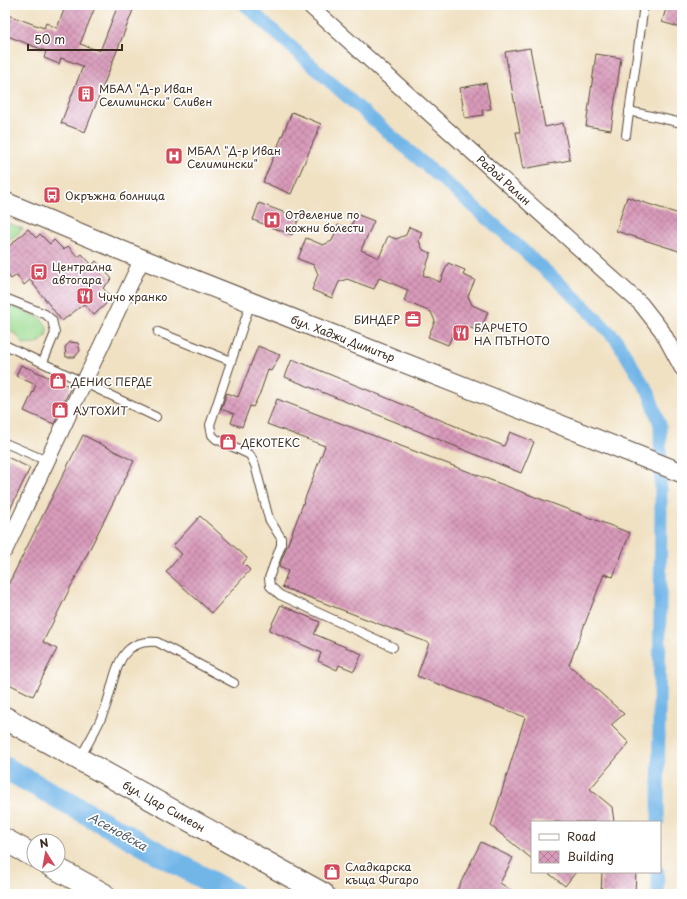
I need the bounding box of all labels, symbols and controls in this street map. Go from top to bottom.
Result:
scale bar [28,26,122,52]
text: 50 m [34,30,65,48]
place label: МБАЛ "Д-р Иван Селимински" Сливен [99,80,213,110]
building icon: МБАЛ "Д-р Иван Селимински" Сливен [76,84,96,104]
place label: МБАЛ "Д-р Иван Селимински" [187,142,281,172]
hospital icon: МБАЛ "Д-р Иван Селимински" [164,146,184,166]
street label: Радой Ралин [473,151,535,209]
bus stop icon: Окръжна болница [42,185,62,205]
place label: Окръжна болница [65,187,165,204]
place label: Отделение по кожни болести [285,206,364,236]
hospital icon: Отделение по кожни болести [262,210,282,230]
place label: Централна автогара [52,258,112,288]
bus stop icon: Централна автогара [29,262,49,282]
restaurant icon: Чичо хранко [75,286,95,306]
place label: Чичо хранко [98,288,167,305]
office icon: БИНДЕР [403,309,423,329]
street label: бул. Хаджи Димитър [288,310,398,366]
place label: БИНДЕР [354,311,400,328]
place label: БАРЧЕТО НА ПЪТНОТО [474,319,550,349]
restaurant icon: БАРЧЕТО НА ПЪТНОТО [451,323,471,343]
shop icon: ДЕНИС ПЕРДЕ [48,371,68,391]
place label: ДЕНИС ПЕРДЕ [70,373,153,390]
shop icon: АУТОХИТ [50,400,70,420]
place label: АУТОХИТ [73,402,128,419]
shop icon: ДЕКОТЕКС [218,432,238,452]
place label: ДЕКОТЕКС [240,434,300,451]
street label: бул. Цар Симеон [120,776,209,836]
water label: Асеновска [85,807,151,855]
legend [531,821,661,873]
text: Road [567,827,596,845]
north arrow [26,833,66,873]
text: N [38,833,50,852]
text: Building [567,847,614,865]
place label: Сладкарска къща Фигаро [345,858,419,888]
shop icon: Сладкарска къща Фигаро [322,862,342,882]

